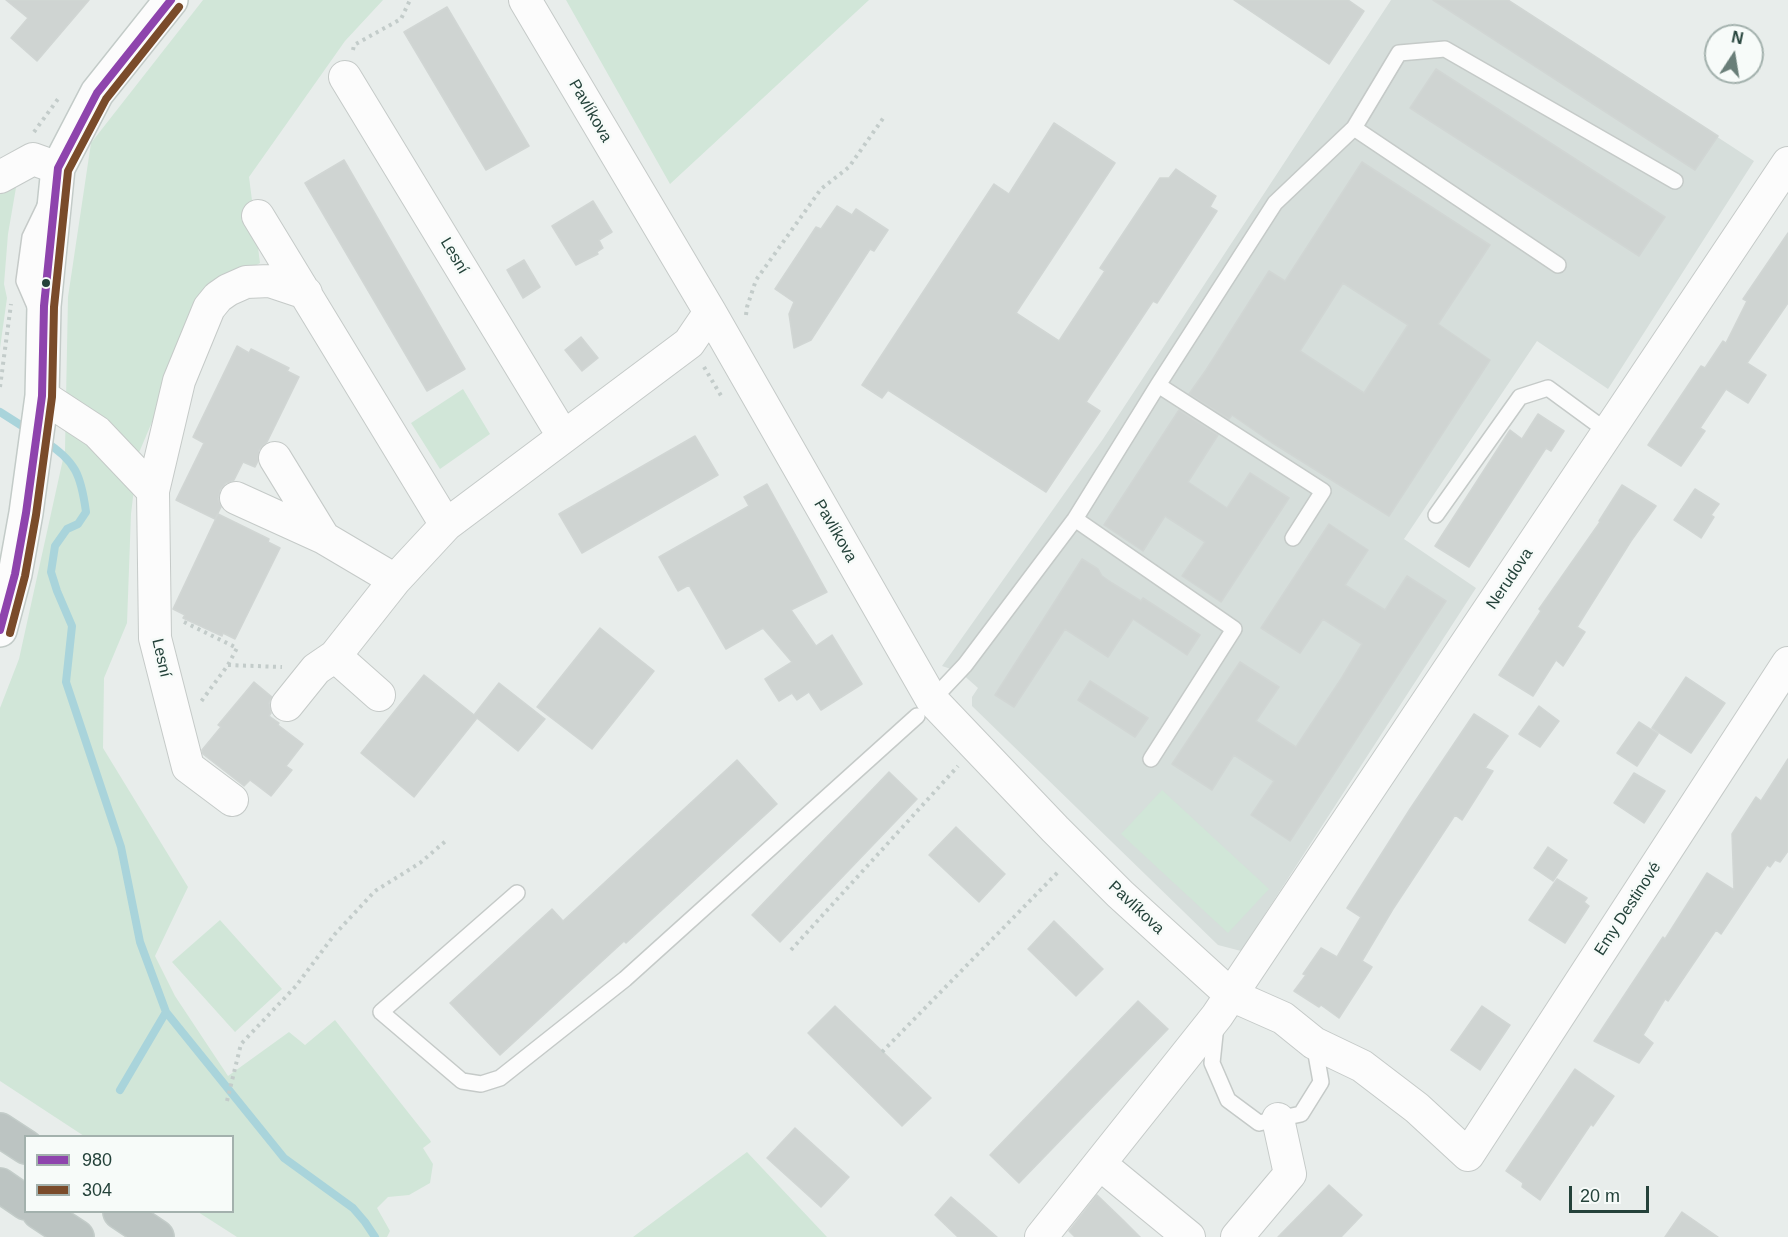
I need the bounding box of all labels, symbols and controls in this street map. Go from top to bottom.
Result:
north arrow [1704,24,1764,84]
text: N [1730,28,1745,47]
street label: Pavlíkova [564,76,616,146]
street label: Lesní [436,234,472,278]
unlabelled marker [40,277,52,289]
street label: Pavlíkova [809,496,861,566]
street label: Nerudova [1483,545,1537,613]
street label: Lesní [147,637,175,679]
street label: Emy Destinové [1591,859,1665,959]
street label: Pavlíkova [1104,877,1168,939]
legend [24,1135,234,1213]
text: 980 [82,1150,112,1170]
scale bar [1572,1174,1652,1212]
text: 304 [82,1180,112,1200]
text: 20 m [1580,1186,1620,1206]

